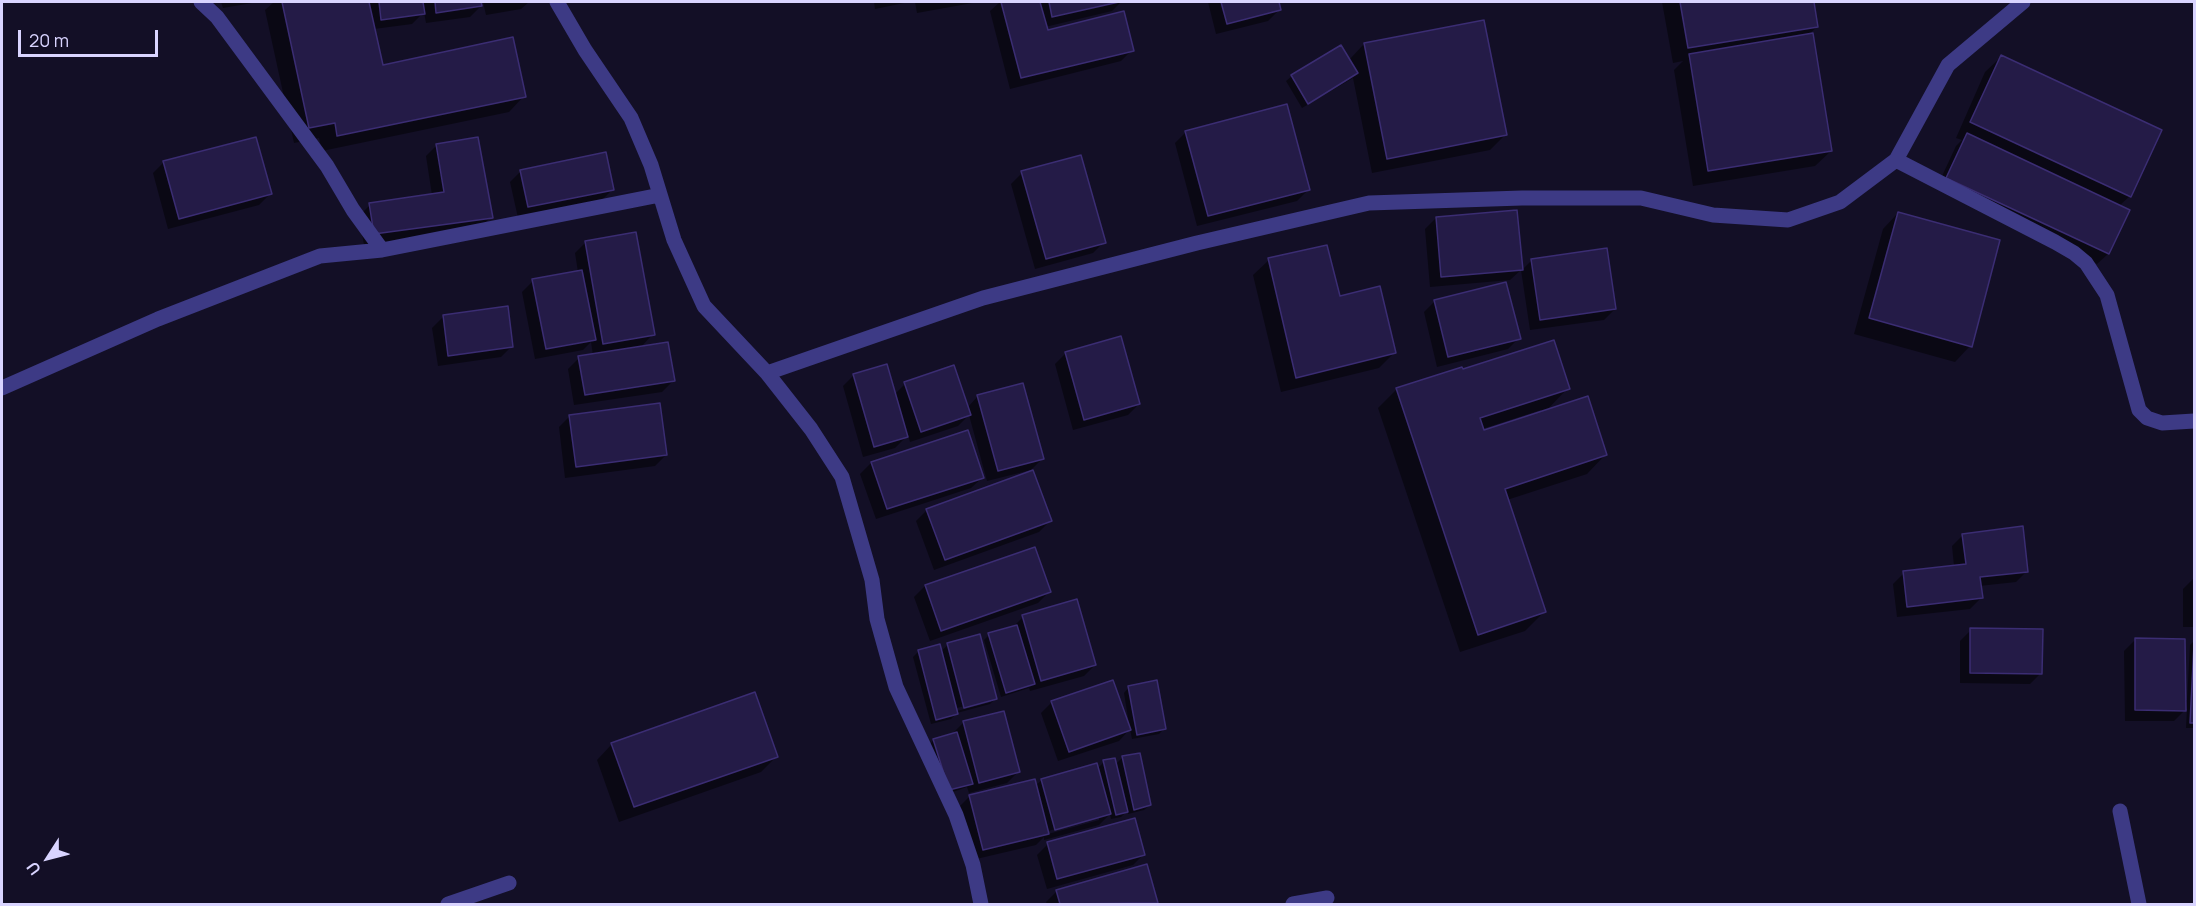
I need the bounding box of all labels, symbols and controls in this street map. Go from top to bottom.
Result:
scale bar [21,18,160,56]
text: 20 m [29,28,69,52]
north arrow [18,828,78,888]
text: U [21,857,46,880]

